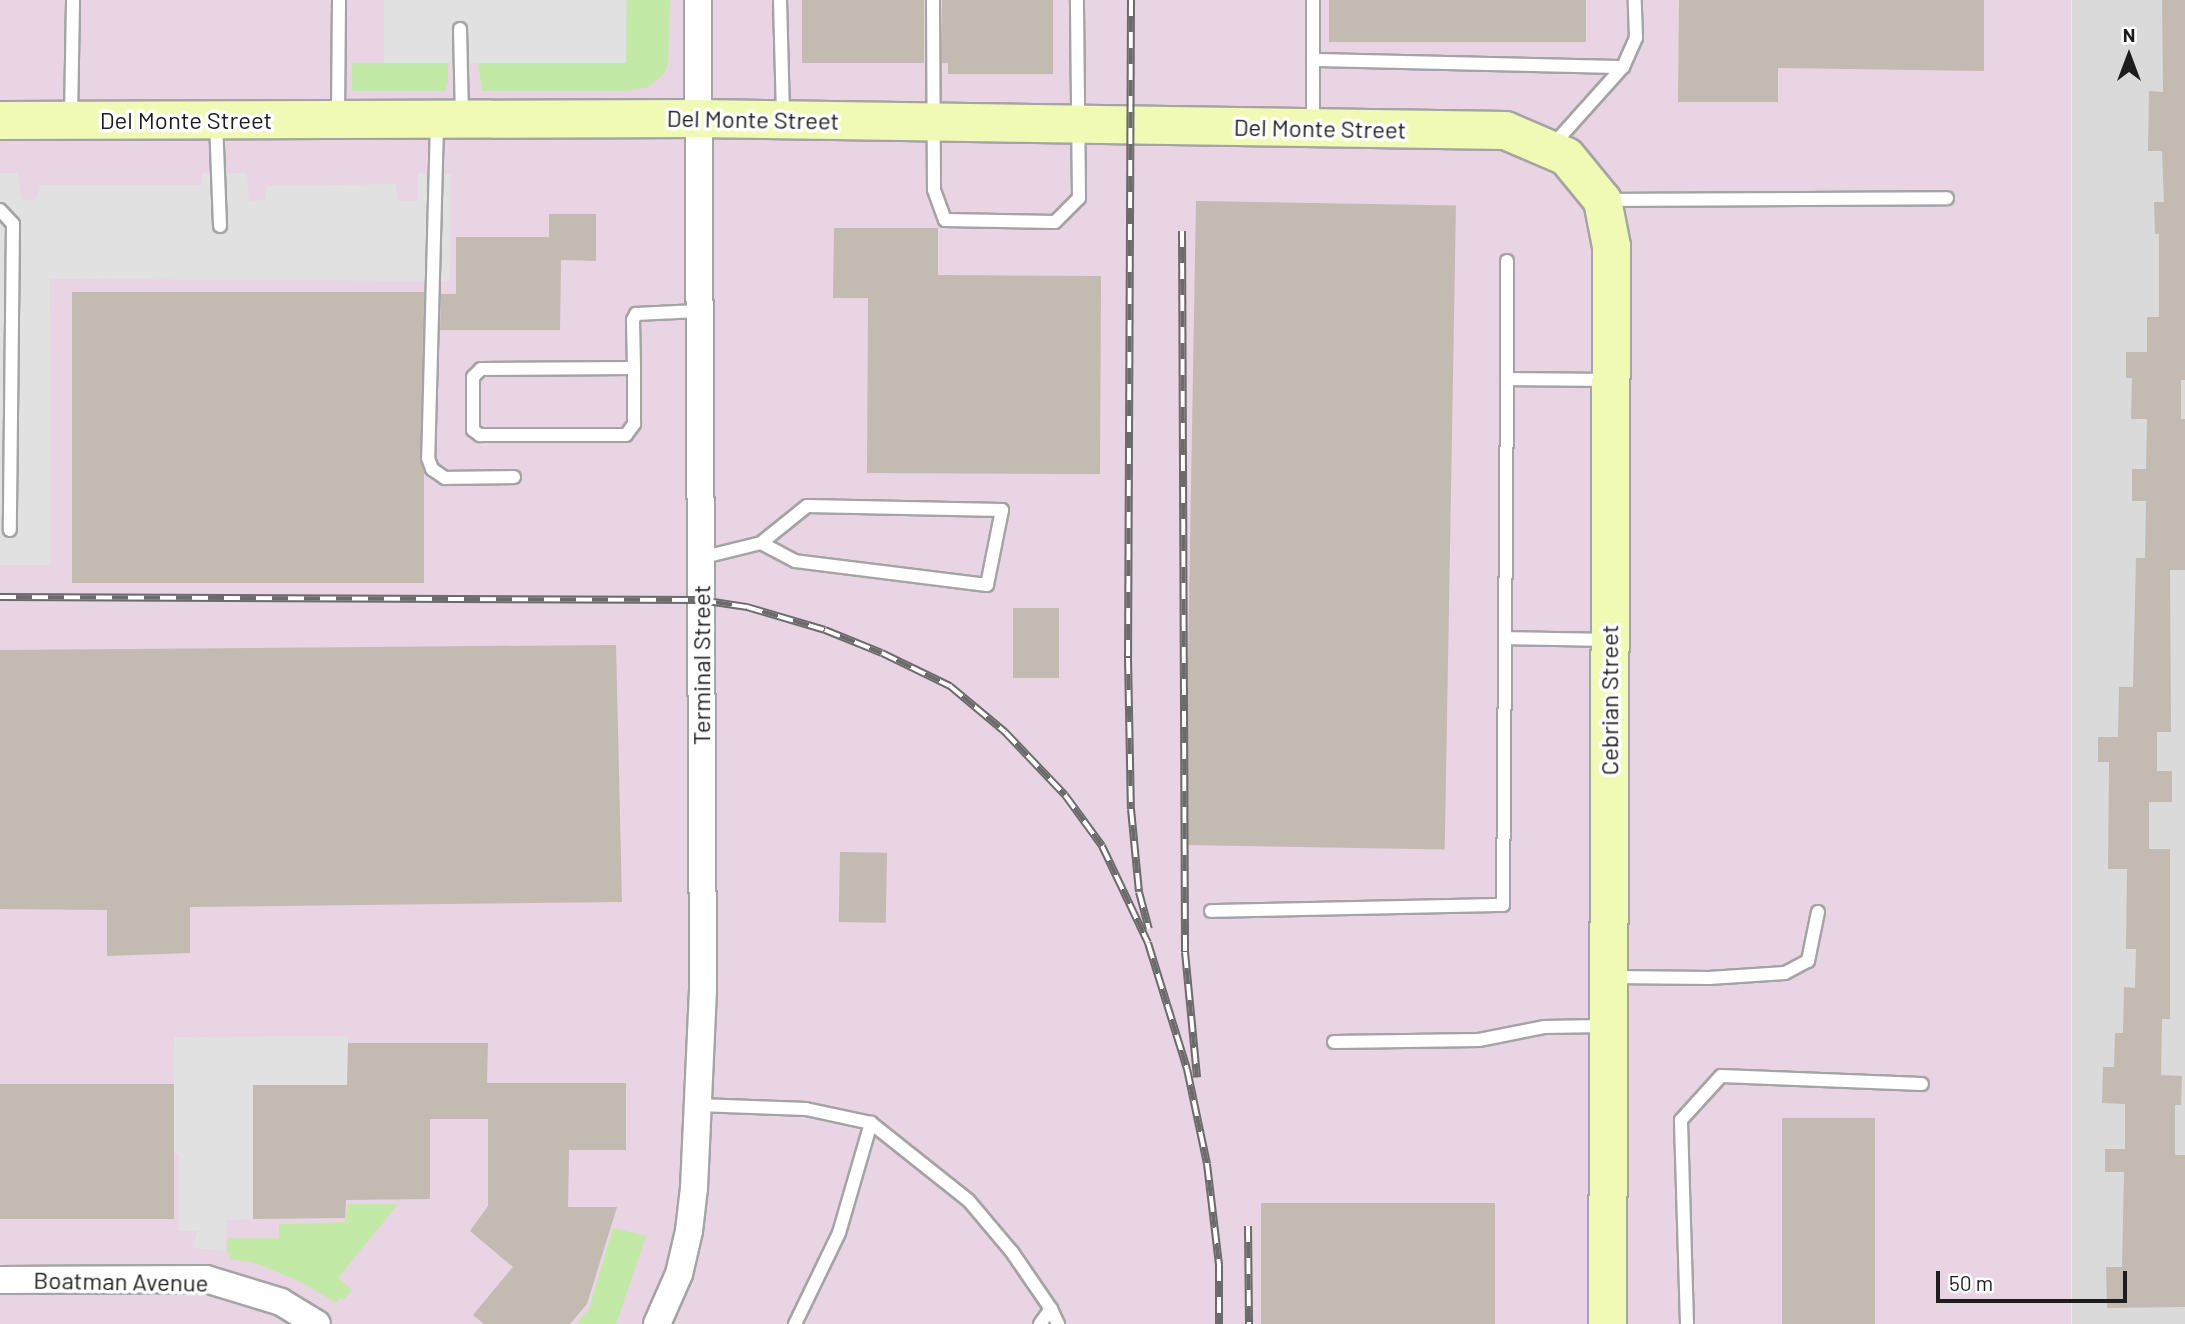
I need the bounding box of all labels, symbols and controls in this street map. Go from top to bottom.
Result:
north arrow [2094,21,2164,91]
text: N [2123,23,2135,46]
street label: Del Monte Street [666,103,840,135]
street label: Del Monte Street [100,106,272,134]
street label: Del Monte Street [1233,112,1407,144]
street label: Terminal Street [687,585,715,745]
street label: Cebrian Street [1595,625,1623,775]
scale bar [1940,1258,2131,1302]
street label: Boatman Avenue [33,1265,209,1297]
text: 50 m [1949,1270,1993,1295]

